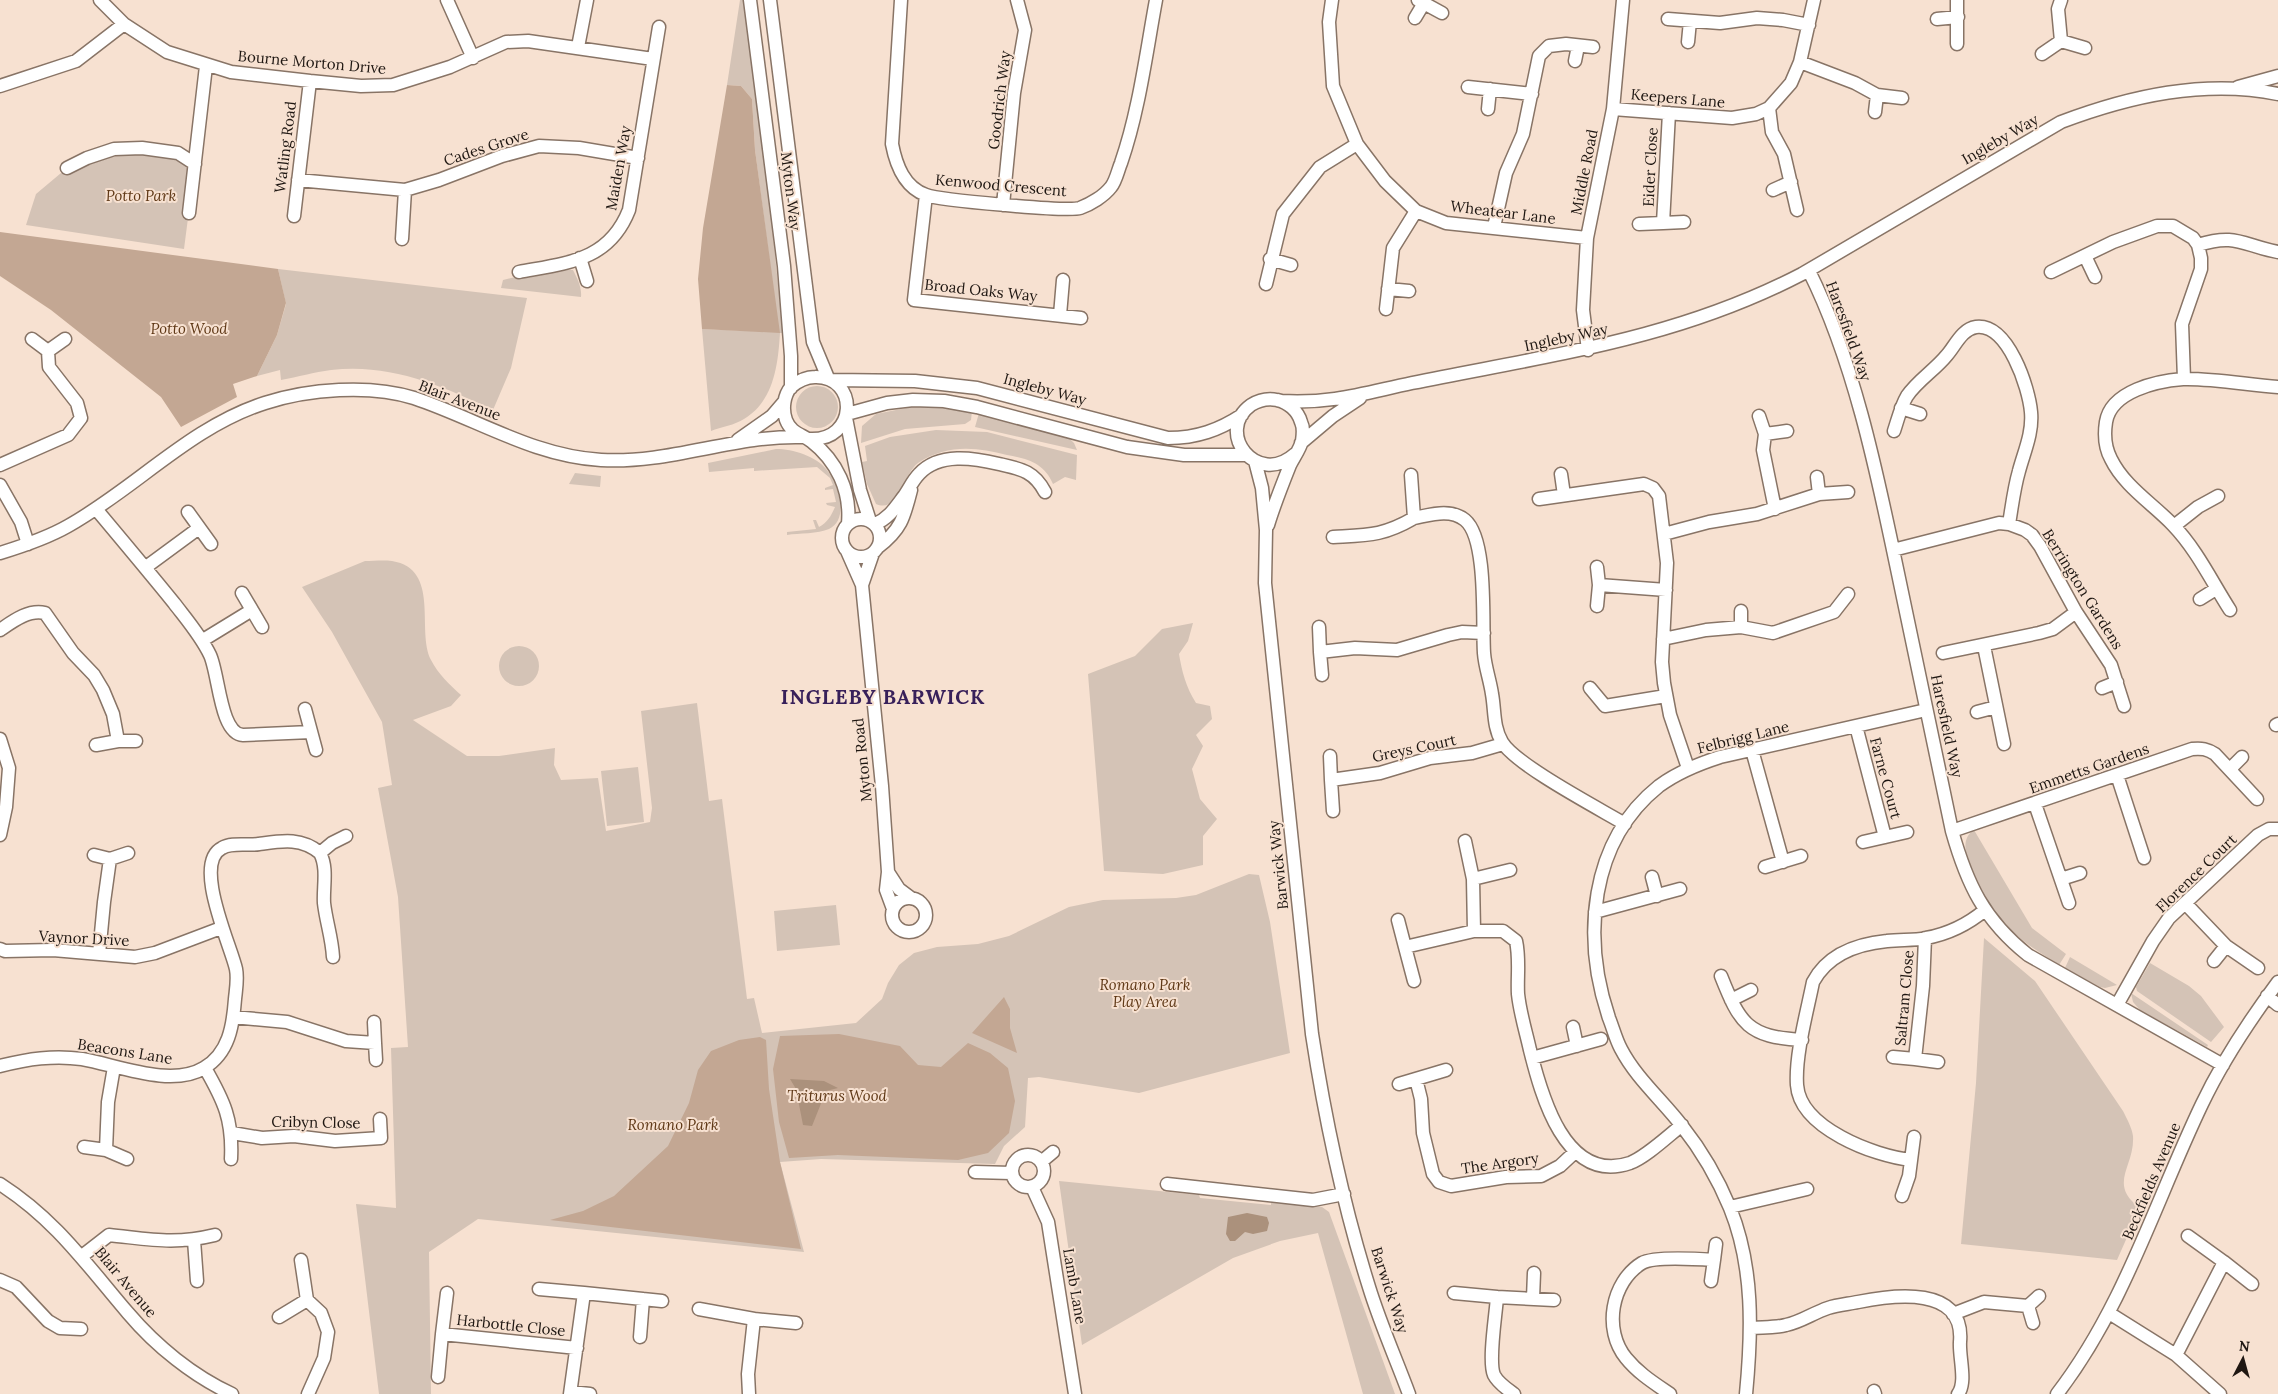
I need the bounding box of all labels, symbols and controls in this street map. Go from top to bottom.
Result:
street label: Bourne Morton Drive [237,46,387,78]
street label: Goodrich Way [984,49,1014,150]
street label: Keepers Lane [1630,84,1726,112]
street label: Watling Road [270,100,300,194]
street label: Ingleby Way [1958,109,2042,169]
street label: Cades Grove [441,124,531,170]
street label: Maiden Way [601,124,635,212]
street label: Eider Close [1638,127,1662,207]
street label: Middle Road [1566,128,1602,216]
street label: Myton Way [777,151,805,231]
street label: Kenwood Crescent [934,170,1068,200]
park label: Potto Park [106,186,177,205]
street label: Wheatear Lane [1449,196,1557,228]
street label: Broad Oaks Way [924,275,1038,305]
street label: Haresfield Way [1822,278,1876,384]
park label: Potto Wood [150,319,228,338]
street label: Ingleby Way [1522,319,1610,355]
street label: Ingleby Way [1001,369,1089,409]
street label: Blair Avenue [416,376,504,424]
street label: Berrington Gardens [2038,525,2128,653]
street label: Haresfield Way [1927,673,1967,779]
district label: INGLEBY BARWICK [781,684,985,709]
street label: Felbrigg Lane [1695,716,1791,758]
street label: Myton Road [848,717,876,803]
street label: Greys Court [1370,730,1458,766]
street label: Farne Court [1866,735,1906,821]
street label: Emmetts Gardens [2027,739,2151,797]
street label: Barwick Way [1264,819,1292,911]
street label: Florence Court [2152,829,2241,916]
street label: Vaynor Drive [37,926,130,950]
street label: Saltram Close [1890,949,1918,1047]
park label: Romano Park Play Area [1100,975,1191,1011]
street label: Beacons Lane [76,1034,174,1068]
park label: Triturus Wood [787,1086,887,1105]
street label: Cribyn Close [271,1112,361,1132]
park label: Romano Park [628,1115,719,1134]
street label: Beckfields Avenue [2118,1119,2184,1243]
street label: The Argory [1460,1148,1540,1178]
street label: Blair Avenue [91,1243,161,1321]
street label: Barwick Way [1367,1244,1413,1336]
street label: Lamb Lane [1059,1247,1091,1325]
street label: Harbottle Close [456,1310,566,1340]
north arrow [2218,1334,2268,1384]
text: N [2238,1337,2251,1356]

